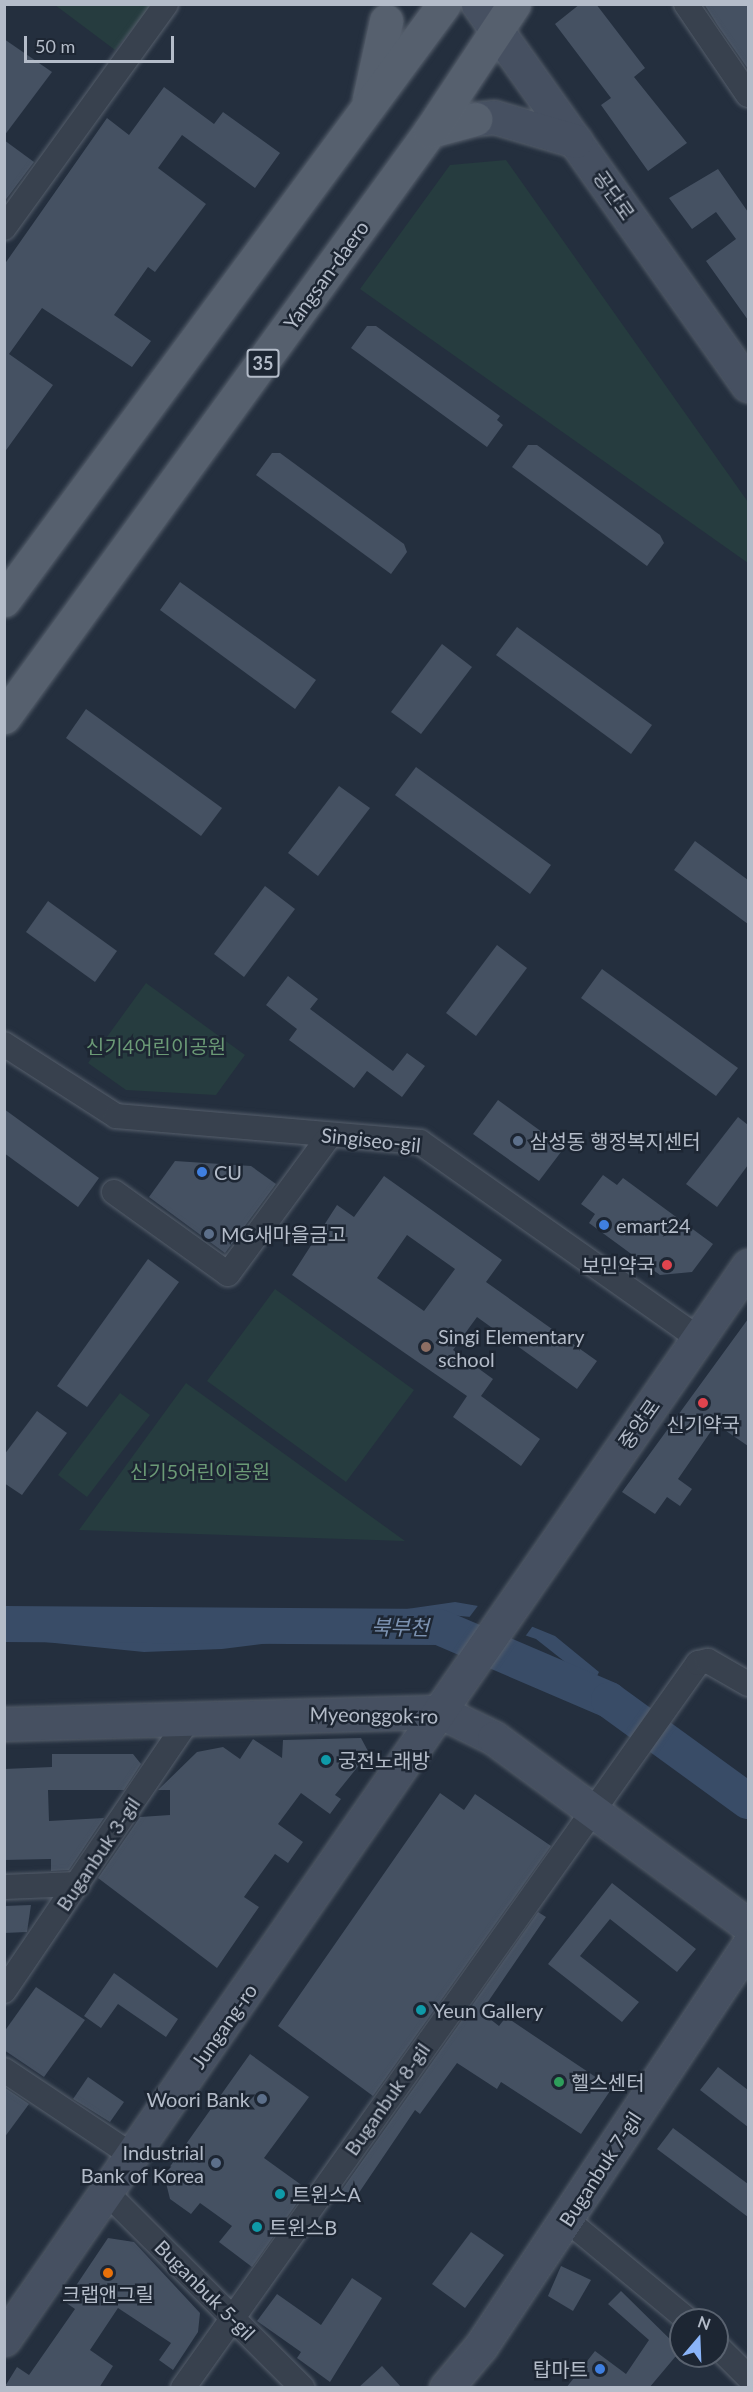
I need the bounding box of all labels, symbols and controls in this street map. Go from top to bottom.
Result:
scale bar [27,24,177,62]
text: 50 m [35,35,75,57]
street label: 공단로 [588,166,640,224]
street label: Yangsan-daero [278,216,374,334]
road number: 35 [246,348,280,378]
park label: 신기4어린이공원 [86,1034,226,1058]
street label: Singiseo-gil [320,1123,422,1157]
place label: 삼성동 행정복지센터 [530,1129,701,1153]
marker: 삼성동 행정복지센터 [511,1134,525,1148]
place label: CU [214,1160,242,1184]
marker: CU [195,1165,209,1179]
place label: emart24 [616,1213,691,1237]
marker: emart24 [597,1218,611,1232]
place label: MG새마을금고 [221,1222,346,1246]
marker: MG새마을금고 [202,1227,216,1241]
place label: 보민약국 [581,1253,655,1277]
marker: 보민약국 [660,1258,674,1272]
place label: Singi Elementary school [438,1324,585,1371]
marker: Singi Elementary school [419,1340,433,1354]
street label: 중앙로 [613,1395,665,1453]
marker: 신기약국 [696,1396,710,1410]
place label: 신기약국 [666,1412,740,1436]
park label: 신기5어린이공원 [130,1459,270,1483]
water label: 북부천 [371,1614,429,1640]
street label: Myeonggok-ro [309,1702,439,1728]
place label: 궁전노래방 [338,1748,430,1772]
marker: 궁전노래방 [319,1753,333,1767]
street label: Buganbuk 3-gil [51,1793,145,1915]
street label: Jungang-ro [186,1979,262,2073]
place label: Yeun Gallery [433,1998,543,2022]
marker: Yeun Gallery [414,2003,428,2017]
street label: Buganbuk 8-gil [339,2038,435,2160]
place label: 헬스센터 [571,2070,645,2094]
marker: 헬스센터 [552,2075,566,2089]
place label: Woori Bank [147,2087,250,2111]
marker: Woori Bank [255,2092,269,2106]
street label: Buganbuk 7-gil [554,2107,646,2231]
place label: Industrial Bank of Korea [80,2140,204,2187]
marker: Industrial Bank of Korea [209,2156,223,2170]
place label: 트윈스A [292,2182,361,2206]
marker: 트윈스A [273,2187,287,2201]
place label: 트윈스B [269,2215,337,2239]
marker: 트윈스B [250,2220,264,2234]
street label: Buganbuk 5-gil [150,2235,260,2345]
marker: 크랩앤그릴 [101,2266,115,2280]
place label: 크랩앤그릴 [62,2282,154,2306]
north arrow [669,2308,729,2368]
text: N [695,2311,713,2333]
place label: 탑마트 [533,2357,588,2381]
marker: 탑마트 [593,2362,607,2376]

